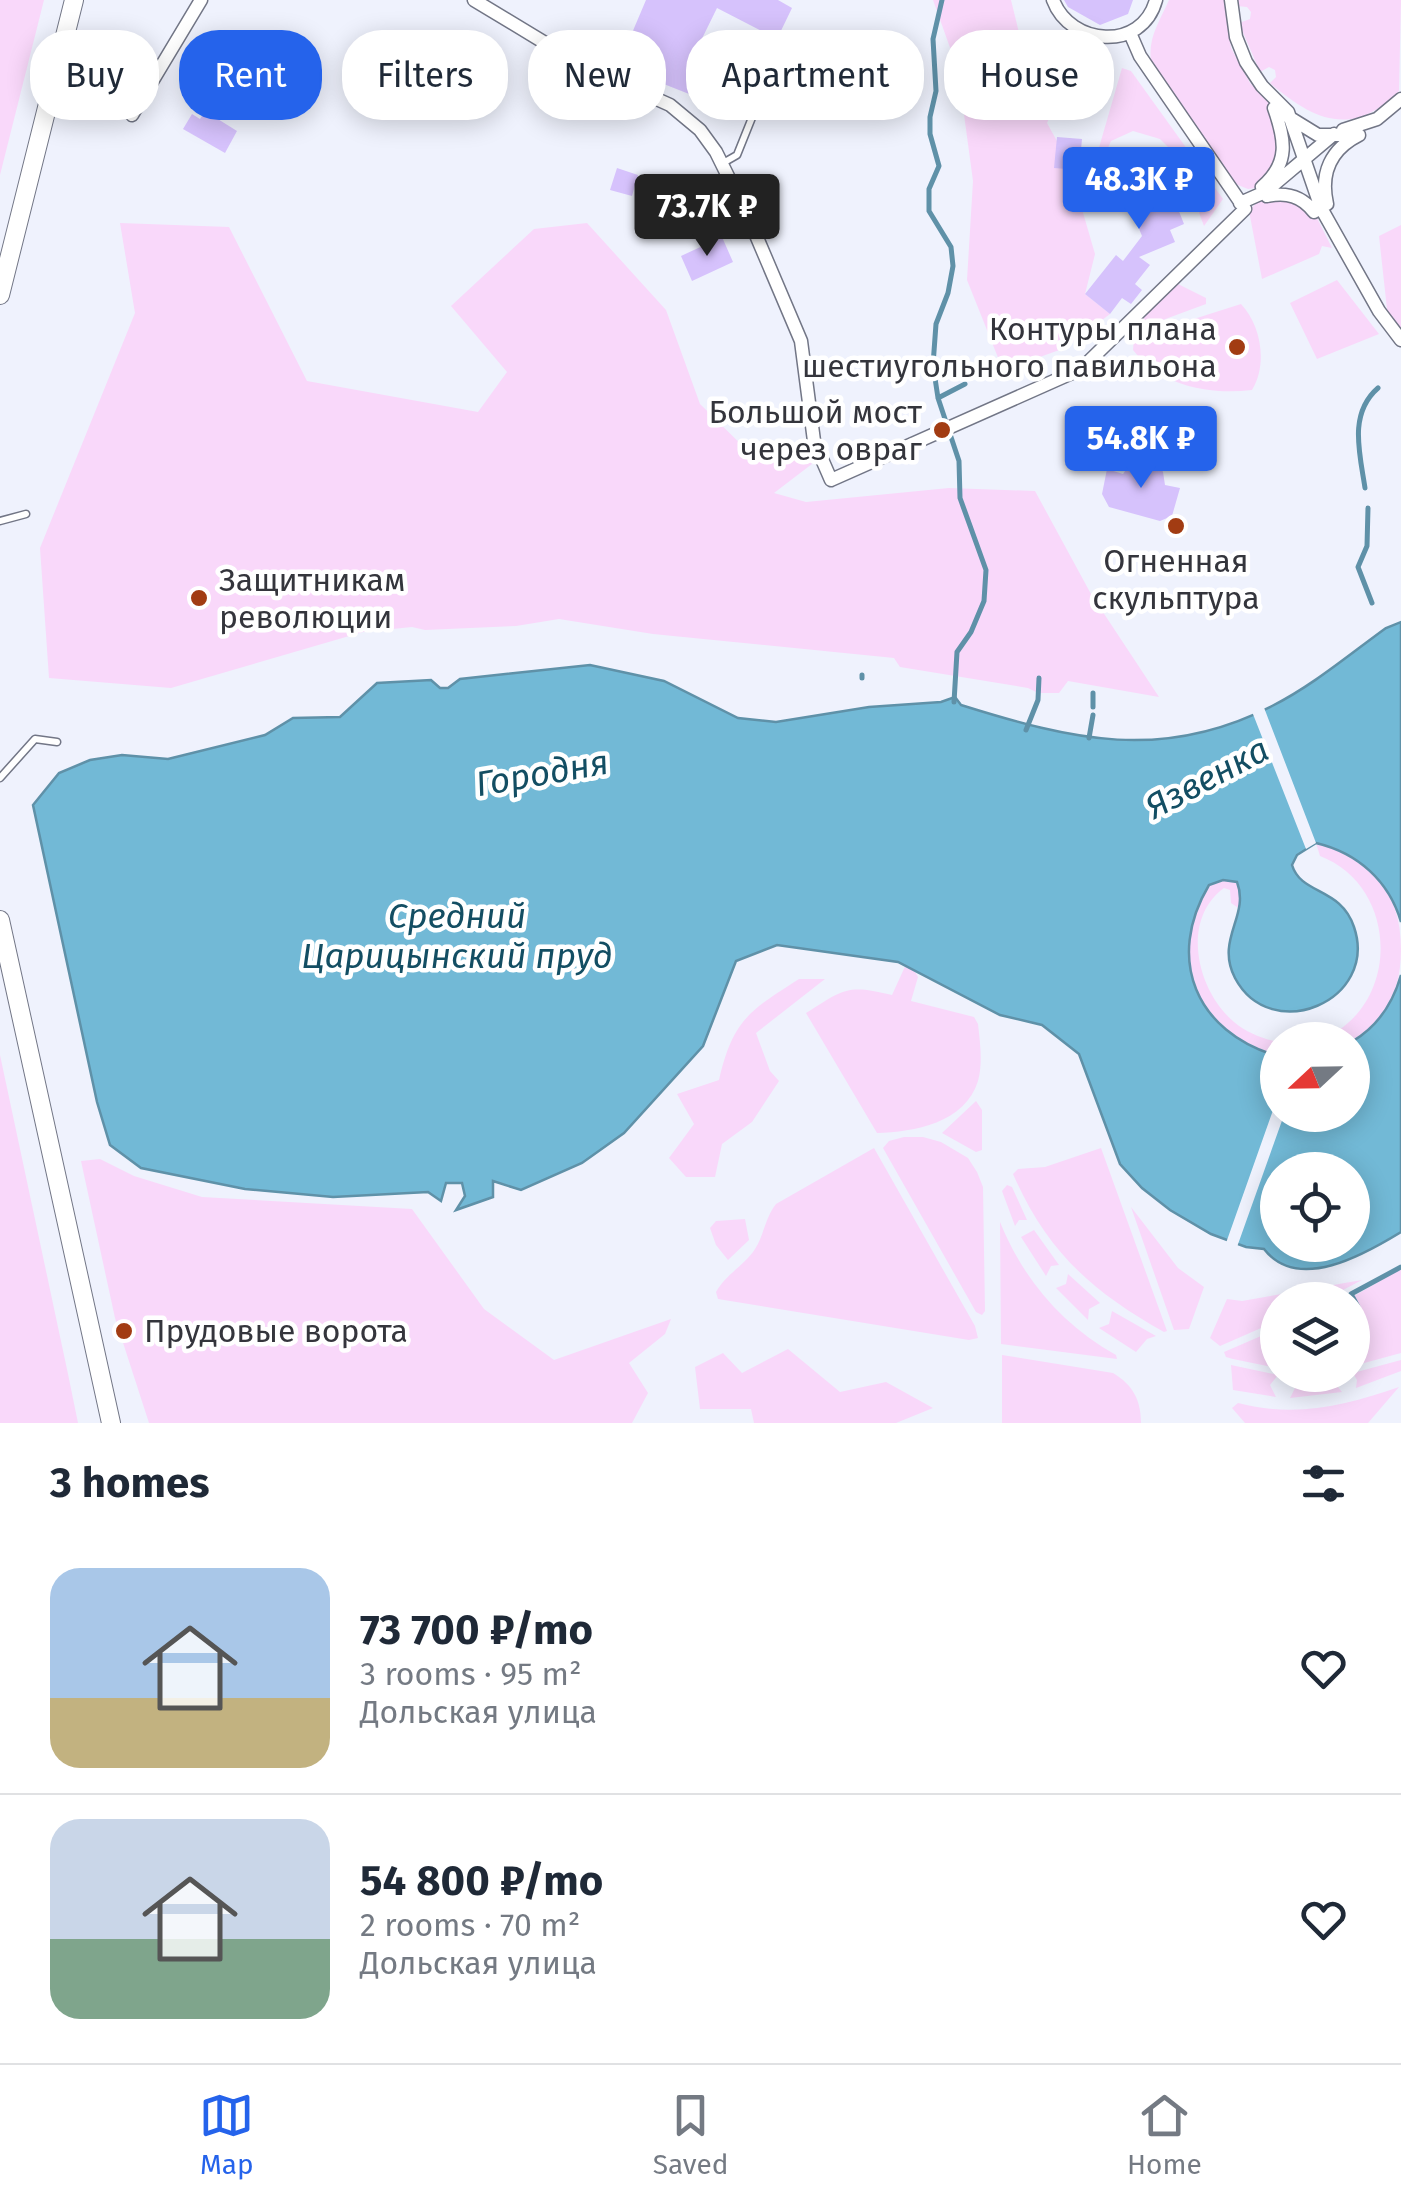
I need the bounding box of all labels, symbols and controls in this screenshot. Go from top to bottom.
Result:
chip: Buy [30,30,159,120]
chip: Rent [179,30,322,120]
chip: Filters [342,30,508,120]
chip: New [528,30,666,120]
chip: Apartment [686,30,924,120]
chip: House [944,30,1114,120]
pin: 48.3K ₽ [1047,147,1231,232]
text: 48.3K ₽ [1085,160,1193,198]
pin: 73.7K ₽ [615,174,799,259]
text: 73.7K ₽ [657,187,757,225]
place label: Контуры плана шестиугольного павильона [802,310,1217,385]
marker: Контуры плана шестиугольного павильона [1226,336,1248,358]
place label: Большой мост через овраг [708,393,923,468]
pin: 54.8K ₽ [1049,406,1233,491]
marker: Большой мост через овраг [931,419,953,441]
text: 54.8K ₽ [1087,419,1195,457]
marker: Огненная скульптура [1165,515,1187,537]
place label: Огненная скульптура [1092,542,1260,617]
place label: Защитникам революции [219,561,405,636]
marker: Защитникам революции [188,587,210,609]
water label: Язвенка [1137,728,1276,828]
water label: Городня [472,741,612,805]
water label: Средний Царицынский пруд [301,895,613,977]
north arrow [1260,1022,1370,1132]
map controls [1260,1022,1370,1392]
button: locate [1260,1152,1370,1262]
button: layers [1260,1282,1370,1392]
place label: Прудовые ворота [144,1312,408,1350]
marker: Прудовые ворота [113,1320,135,1342]
icon: filters [1296,1456,1351,1511]
text: 3 homes [50,1458,210,1508]
text: 73 700 ₽/mo [360,1605,593,1655]
icon: home [130,1608,250,1728]
icon: heart [1296,1641,1351,1696]
text: 3 rooms · 95 m² [360,1655,582,1693]
text: Дольская улица [360,1693,597,1731]
text: 54 800 ₽/mo [360,1856,603,1906]
icon: home [130,1859,250,1979]
icon: heart [1296,1892,1351,1947]
text: 2 rooms · 70 m² [360,1906,580,1944]
text: Дольская улица [360,1944,597,1982]
tab: Map [199,2088,254,2181]
tab: Saved [653,2088,729,2181]
tab: Home [1127,2088,1202,2181]

